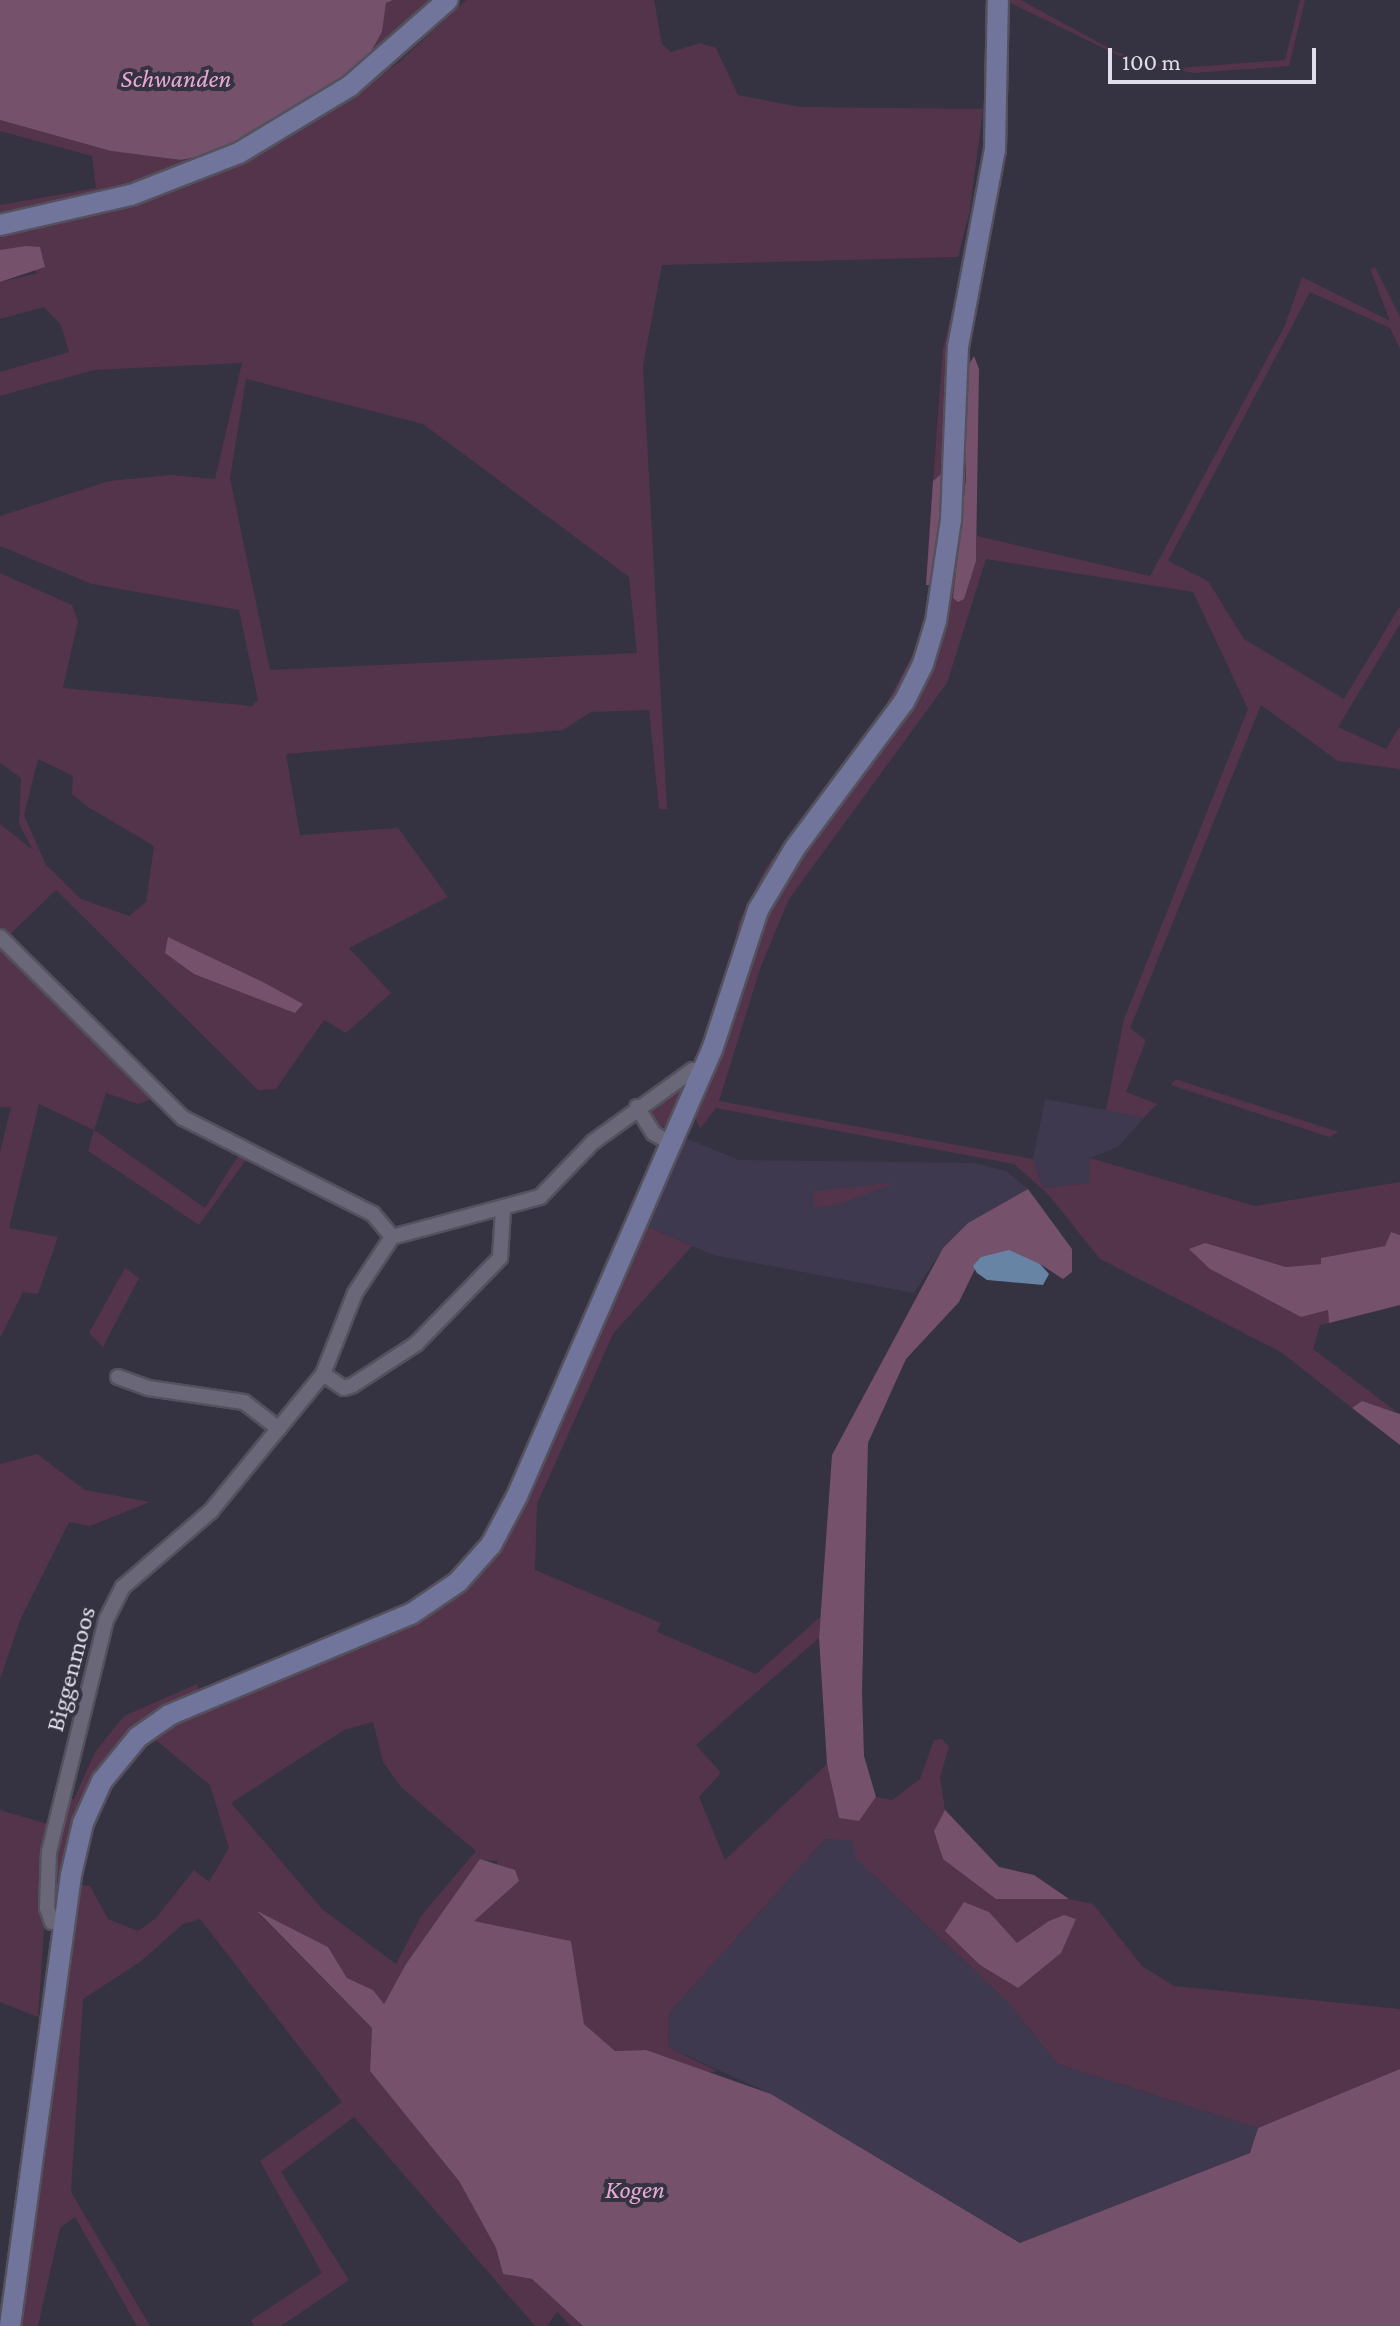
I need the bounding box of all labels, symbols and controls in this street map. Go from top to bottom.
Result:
scale bar [1112,32,1320,82]
text: 100 m [1122,48,1181,75]
park label: Schwanden [121,63,231,95]
street label: Biggenmoos [39,1603,103,1735]
park label: Kogen [605,2174,665,2206]

